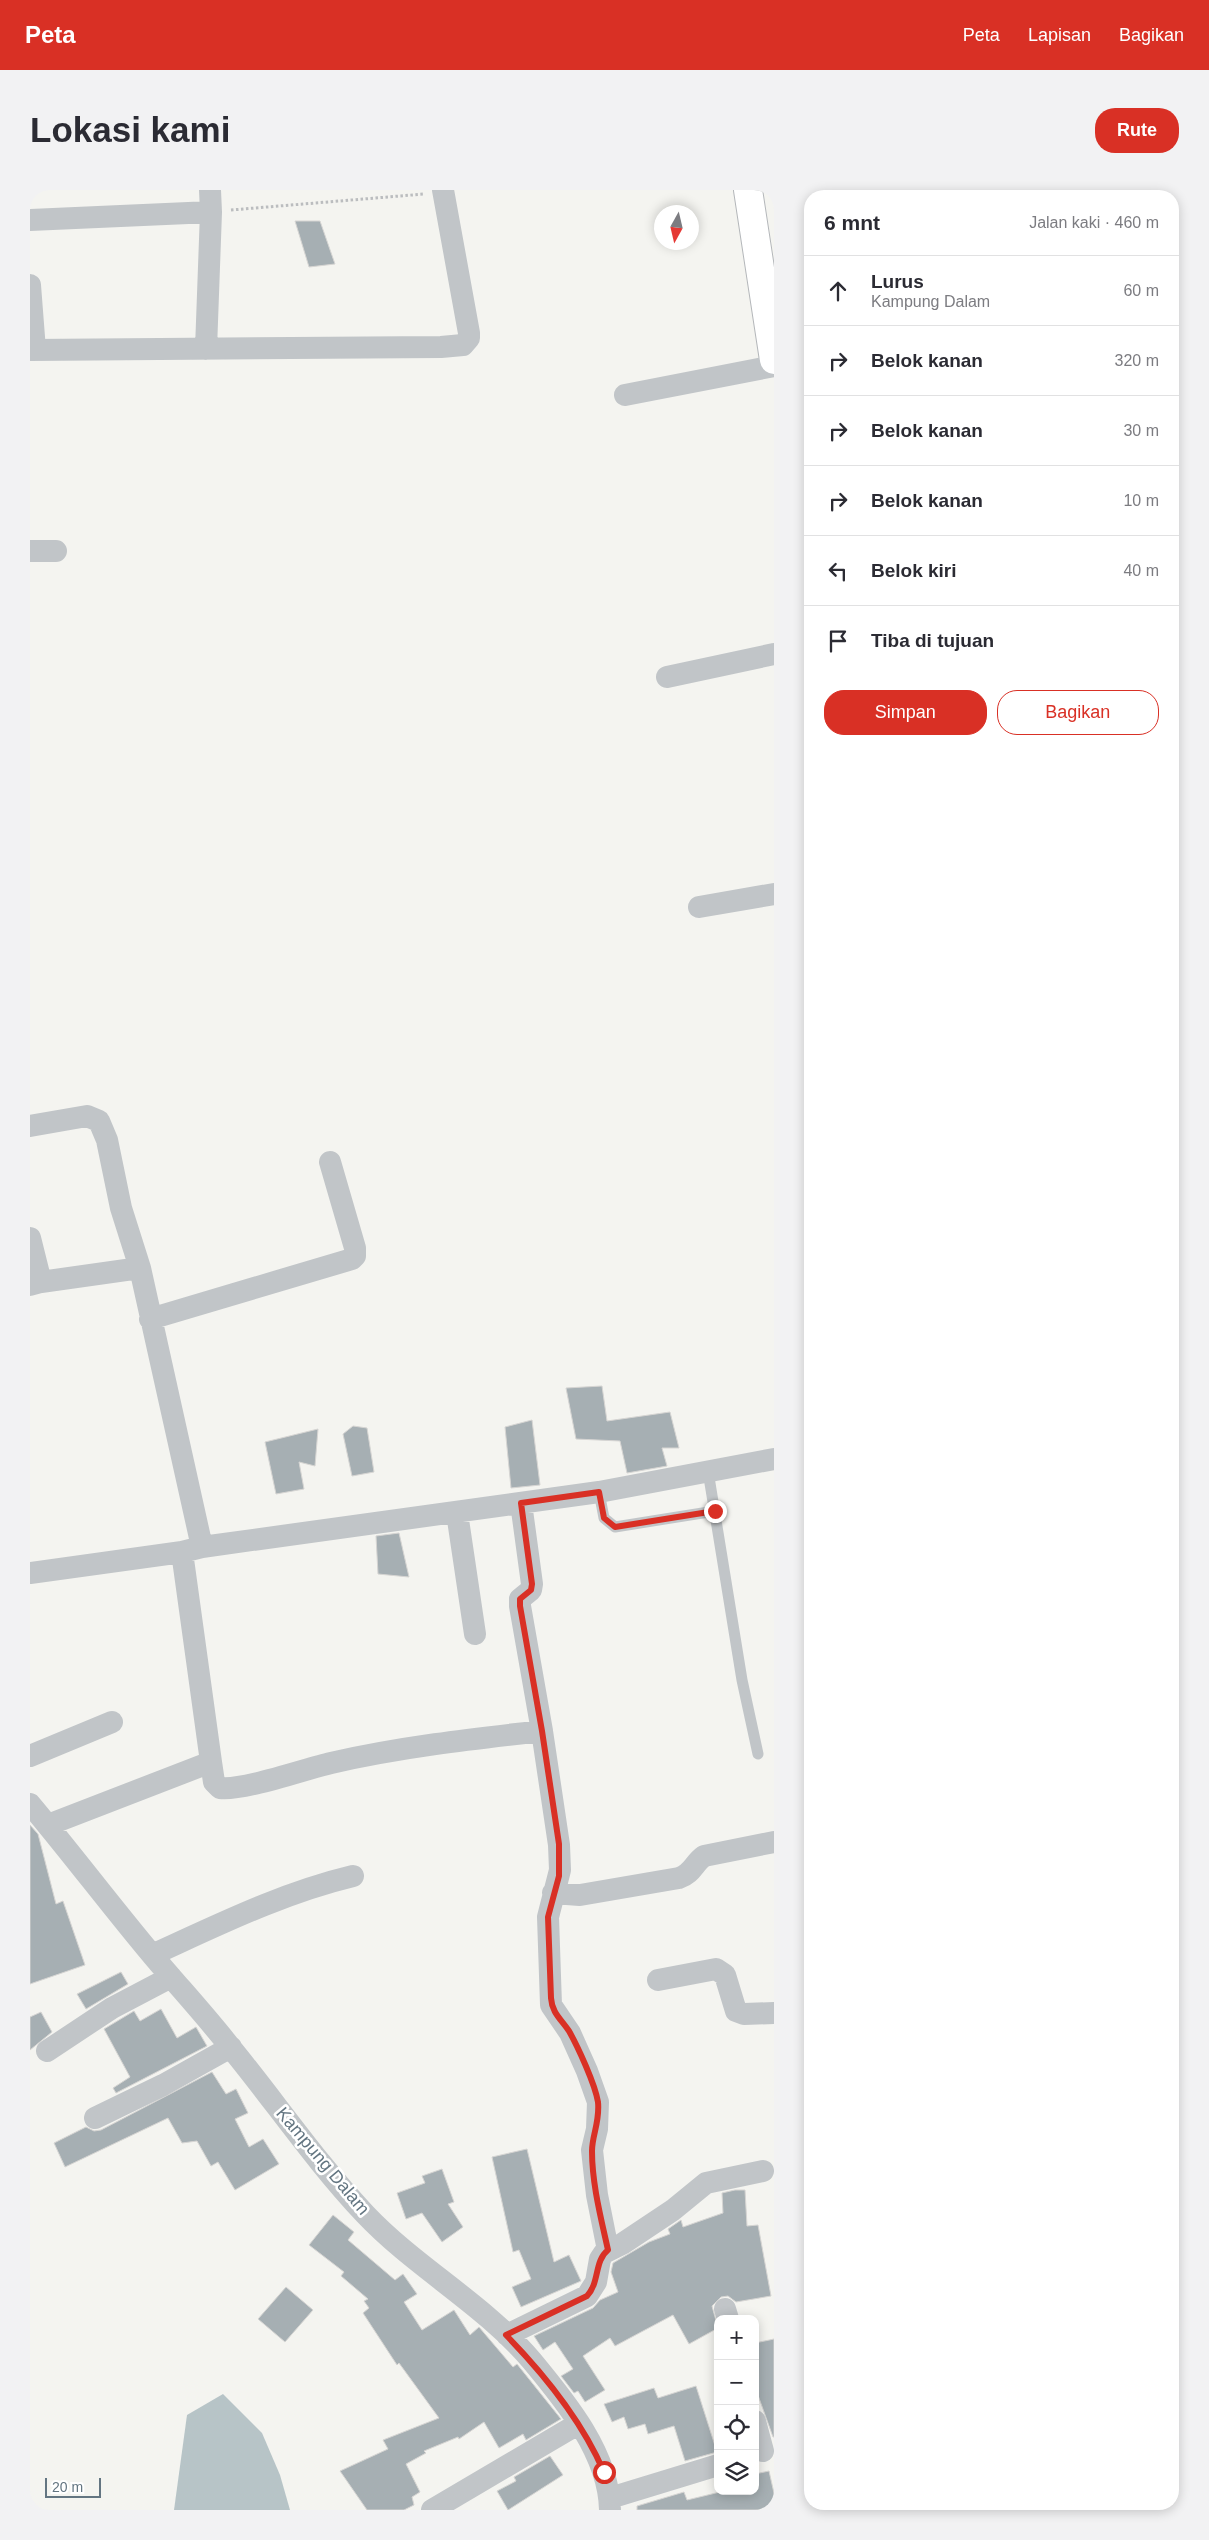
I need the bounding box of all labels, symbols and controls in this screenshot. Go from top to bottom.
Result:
text: Peta [25,21,76,48]
text: Peta [963,25,1000,45]
text: Lapisan [1028,25,1091,45]
text: Bagikan [1119,25,1184,45]
button: Rute [1095,108,1179,153]
text: Lokasi kami [30,110,230,149]
north arrow [654,205,699,250]
text: 6 mnt [824,211,880,234]
text: Jalan kaki · 460 m [1029,214,1159,231]
text: Lurus [871,271,924,292]
icon: ahead [824,277,852,305]
text: 60 m [1123,282,1159,299]
text: Kampung Dalam [871,293,990,310]
icon: right [824,347,852,375]
text: Belok kanan [871,350,983,371]
text: 320 m [1115,352,1159,369]
icon: right [824,417,852,445]
text: Belok kanan [871,420,983,441]
text: 30 m [1123,422,1159,439]
icon: right [824,487,852,515]
text: Belok kanan [871,490,983,511]
text: 10 m [1123,492,1159,509]
icon: left [824,557,852,585]
text: Belok kiri [871,560,957,581]
text: 40 m [1123,562,1159,579]
icon: arrive [824,627,852,655]
text: Tiba di tujuan [871,630,994,651]
button: Simpan [824,690,987,735]
button: Bagikan [997,690,1159,735]
route end [704,1500,727,1523]
street label: Kampung Dalam [272,2103,374,2219]
map controls [714,2315,759,2495]
button: + [714,2315,759,2360]
button: − [714,2360,759,2405]
button: locate [714,2405,759,2450]
button: layers [714,2450,759,2495]
route start [593,2461,616,2484]
scale bar [45,2475,101,2498]
text: 20 m [52,2479,83,2495]

